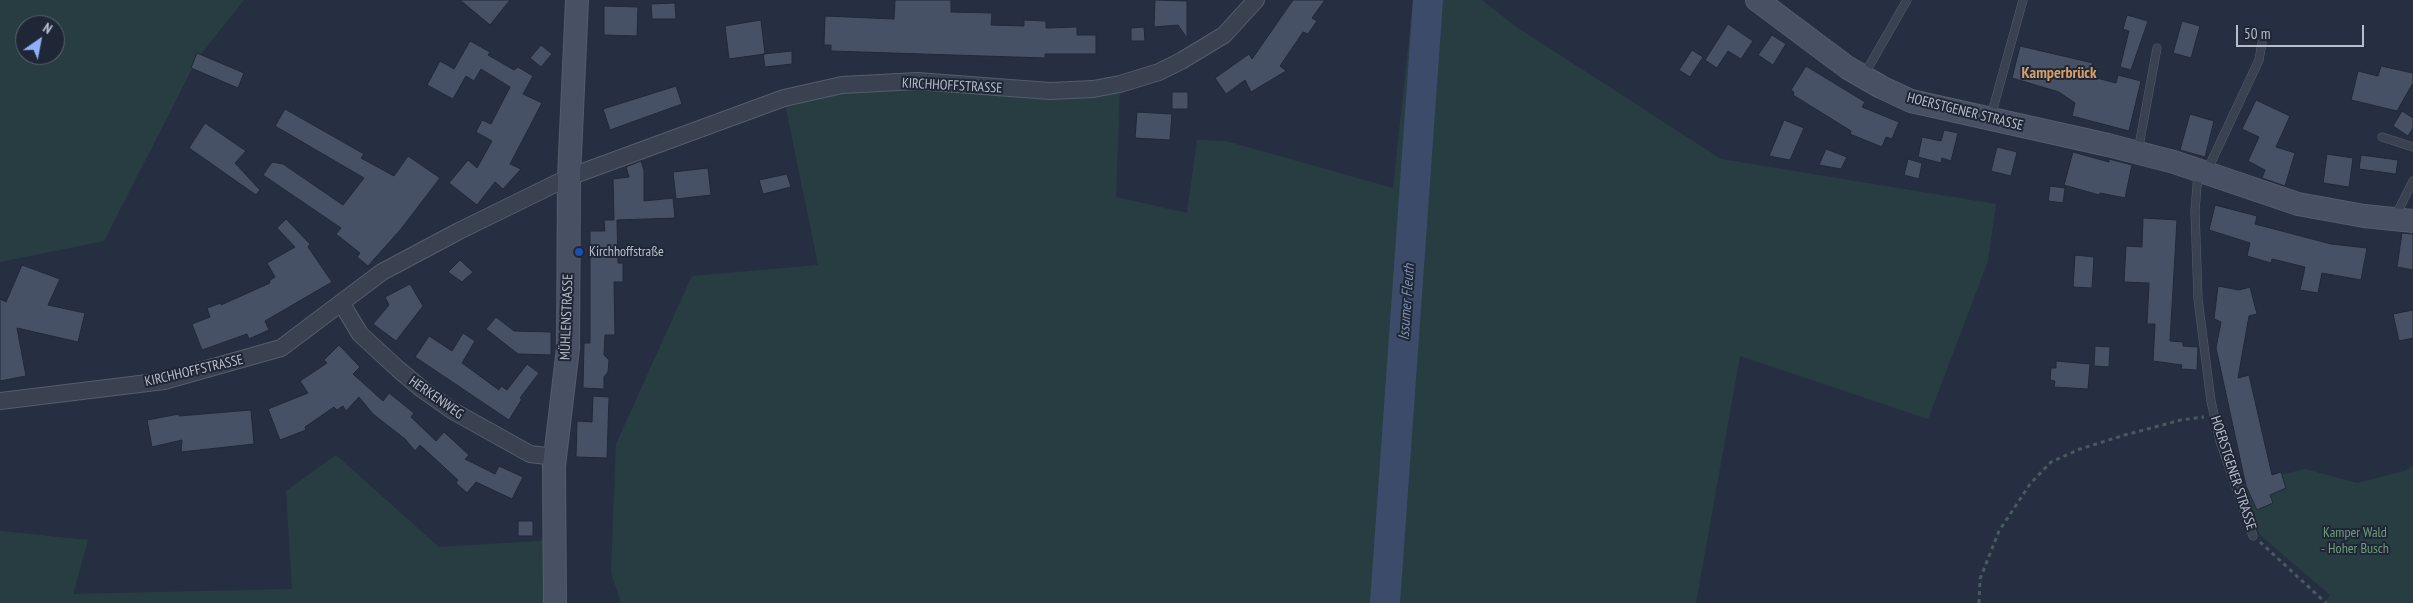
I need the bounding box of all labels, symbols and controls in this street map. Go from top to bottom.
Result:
north arrow [15,15,65,65]
scale bar [2238,15,2366,47]
text: N [40,19,56,38]
text: 50 m [2244,24,2270,43]
district label: Kamperbrück [2021,63,2097,83]
street label: KIRCHHOFFSTRASSE [901,75,1003,97]
street label: HOERSTGENER STRASSE [1905,89,2025,135]
place label: Kirchhoffstraße [589,244,664,260]
marker: Kirchhoffstraße [573,246,585,258]
water label: Issumer Fleuth [1395,263,1419,341]
street label: MÜHLENSTRASSE [557,274,577,360]
street label: KIRCHHOFFSTRASSE [143,352,245,390]
street label: HERKENWEG [405,373,467,423]
street label: HOERSTGENER STRASSE [2207,414,2259,532]
park label: Kamper Wald - Hoher Busch [2321,525,2389,558]

